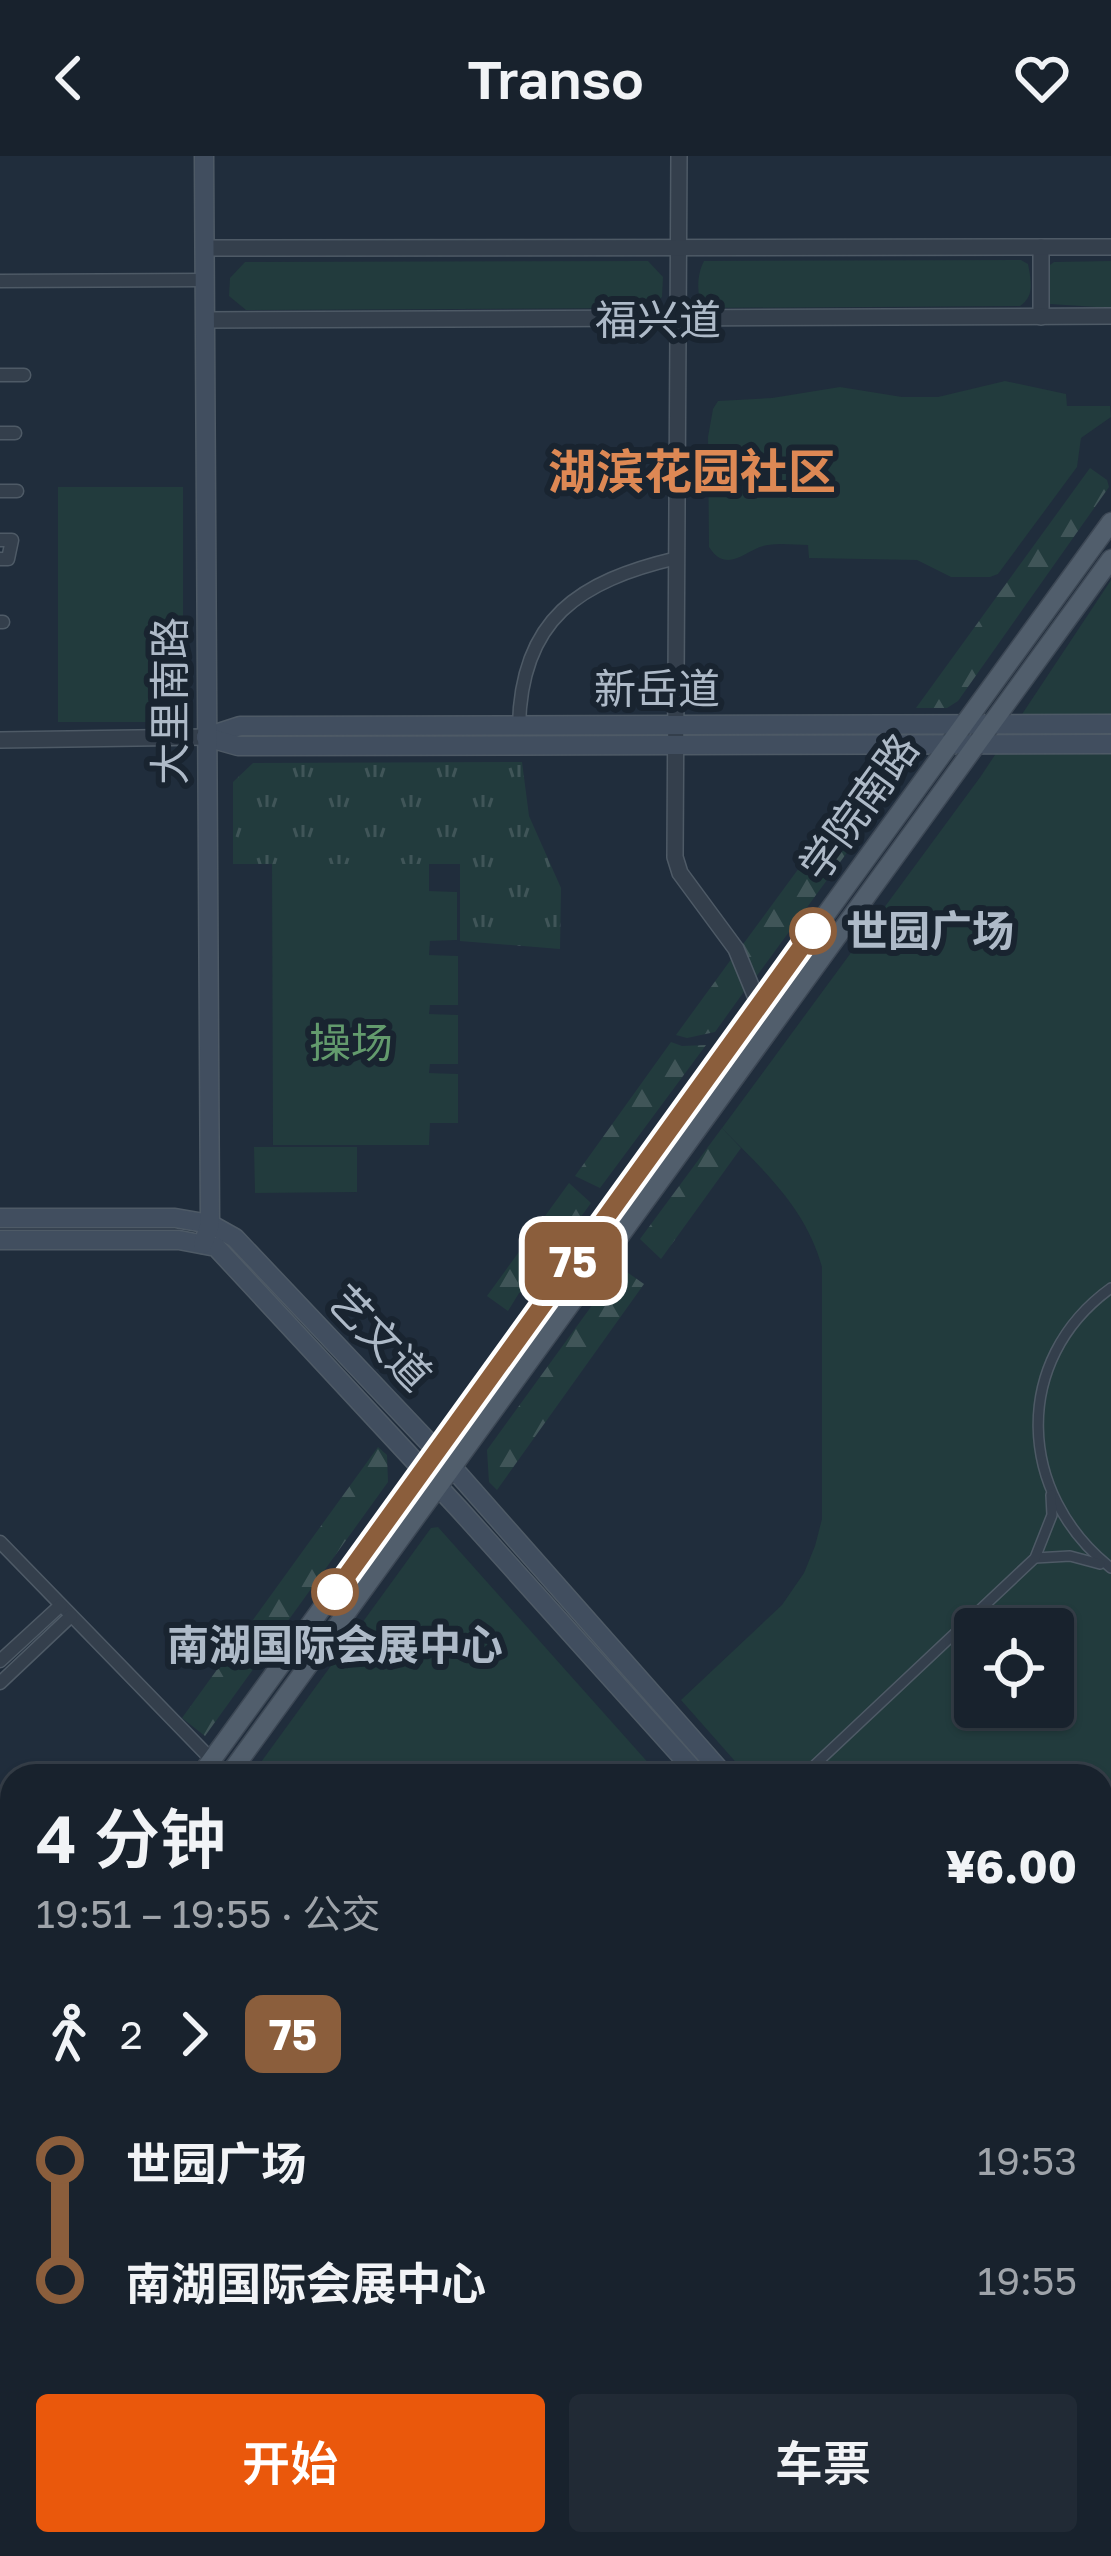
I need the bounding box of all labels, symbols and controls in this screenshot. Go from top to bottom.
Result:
icon: back [36,45,102,111]
icon: heart [1009,45,1075,111]
text: Transo [467,46,644,111]
street label: 福兴道 [595,294,721,344]
district label: 湖滨花园社区 [548,442,836,500]
street label: 大里南路 [144,617,194,785]
street label: 新岳道 [594,663,720,713]
street label: 学院南路 [789,724,928,889]
place label: 世园广场 [846,905,1014,955]
marker: 世园广场 [791,909,835,953]
park label: 操场 [309,1017,393,1067]
line badge: 75 [519,1222,627,1300]
text: 75 [549,1236,597,1286]
street label: 艺文道 [319,1275,442,1400]
marker: 南湖国际会展中心 [313,1570,357,1614]
map controls [954,1608,1074,1728]
button: locate [954,1608,1074,1728]
place label: 南湖国际会展中心 [167,1619,503,1669]
text: 4 分钟 [36,1798,226,1878]
text: ¥6.00 [946,1839,1077,1893]
text: 19:51 – 19:55 · 公交 [36,1890,381,1937]
icon: walk [36,2001,102,2067]
icon: forward [161,2001,227,2067]
text: 75 [269,2009,317,2059]
text: 2 [120,2011,143,2058]
text: 世园广场 [126,2136,306,2190]
text: 19:53 [977,2137,1077,2184]
text: 南湖国际会展中心 [126,2256,486,2310]
text: 19:55 [978,2257,1077,2304]
button: 开始 [36,2394,545,2532]
button: 车票 [569,2394,1077,2532]

